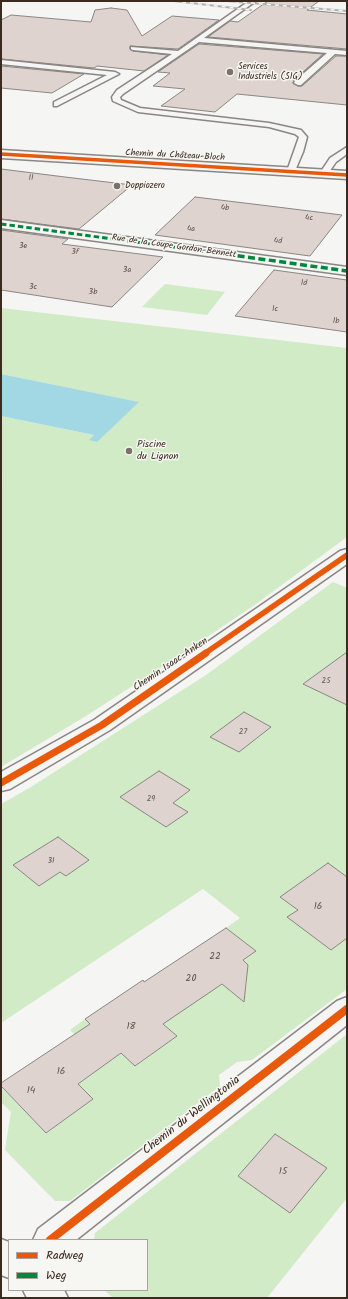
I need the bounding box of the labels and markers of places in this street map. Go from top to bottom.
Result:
place label: Services Industriels (SIG) [238,62,303,83]
marker: Services Industriels (SIG) [225,67,235,77]
marker: Doppiozero [112,181,122,191]
place label: Doppiozero [125,181,165,191]
place label: Piscine du Lignon [137,439,179,462]
marker: Piscine du Lignon [124,446,134,456]

